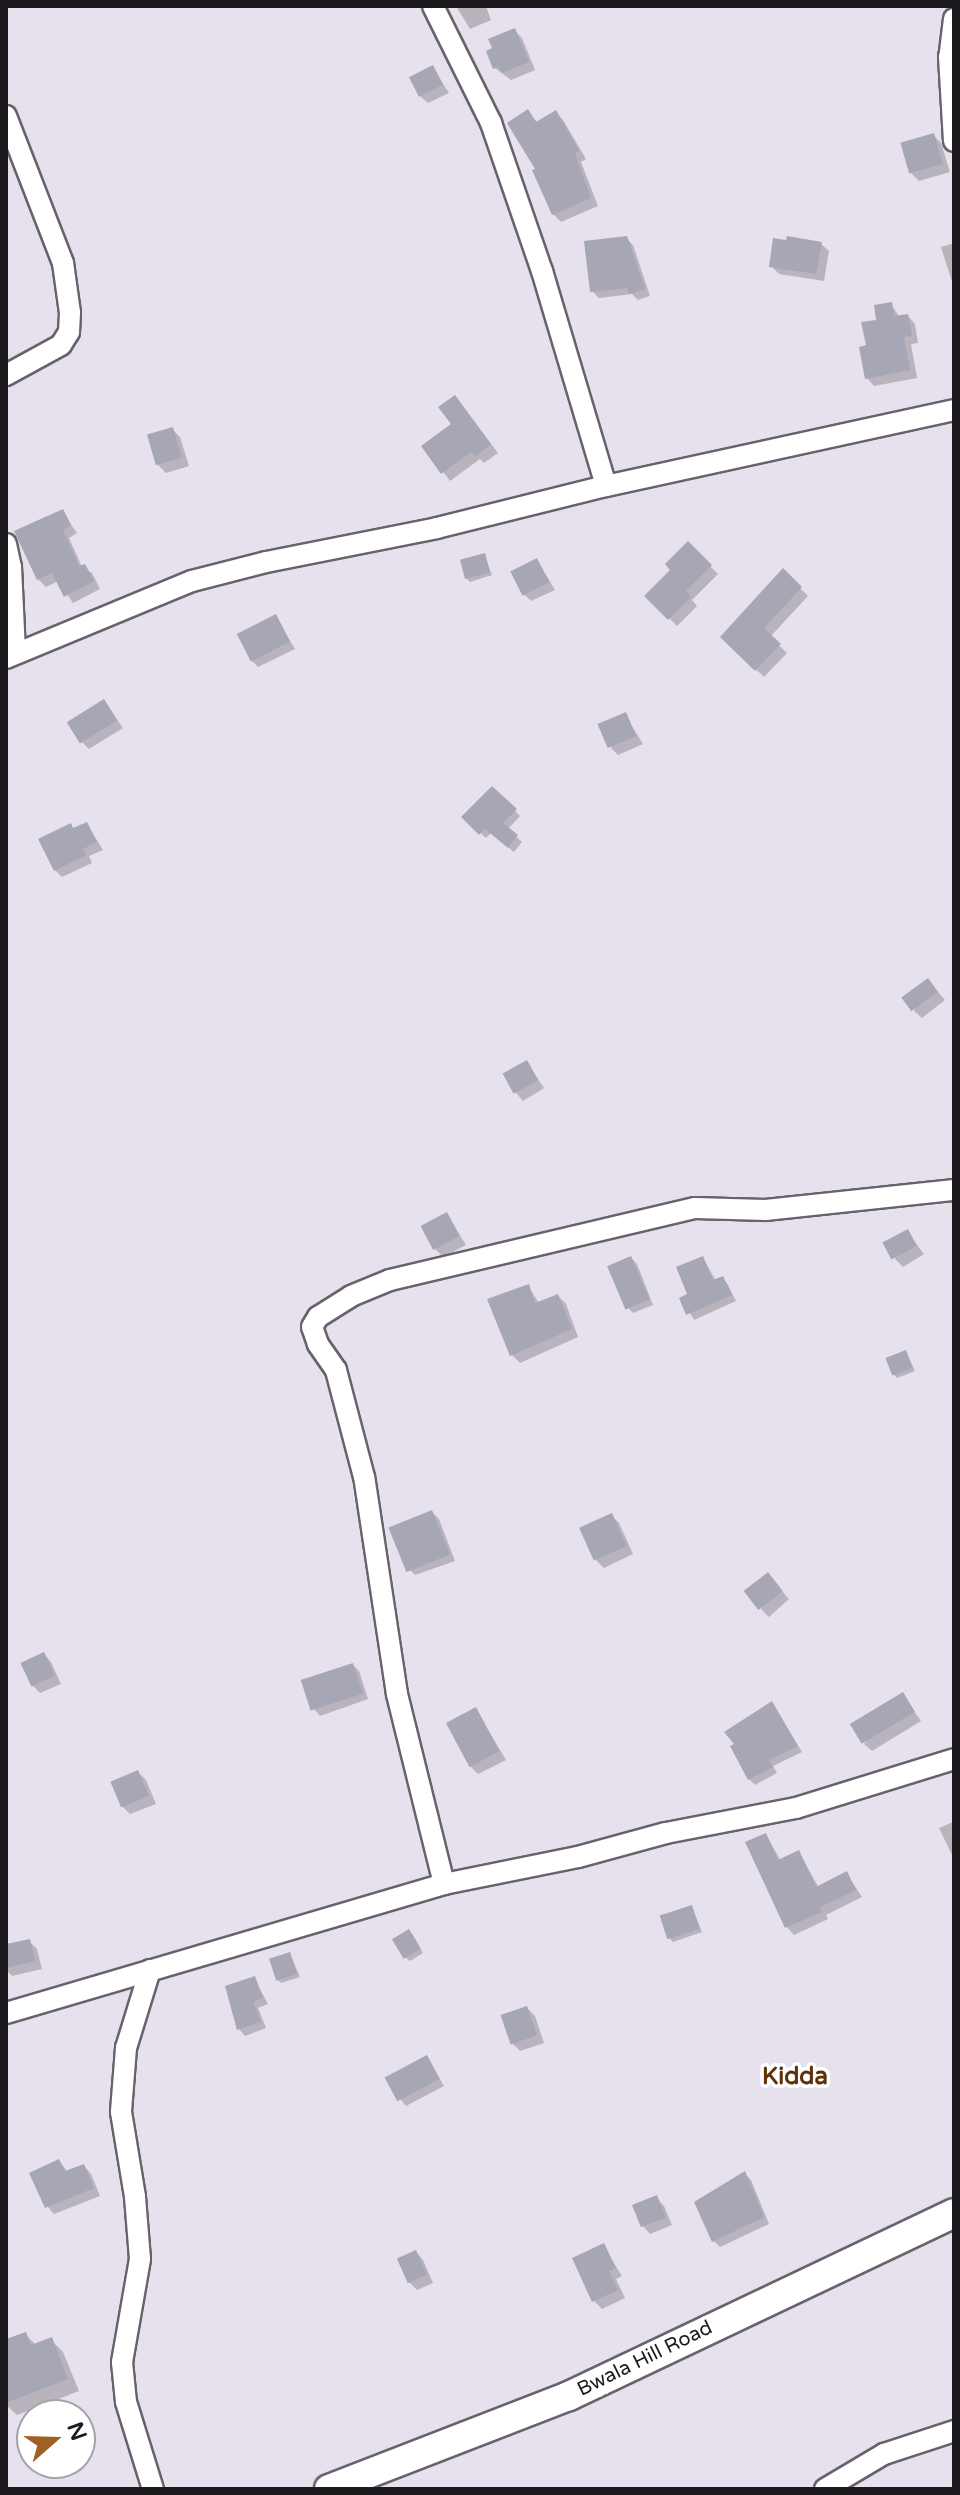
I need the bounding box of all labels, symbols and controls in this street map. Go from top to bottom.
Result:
district label: Kidda [762,2063,828,2091]
street label: Bwala Hill Road [574,2316,716,2402]
north arrow [16,2399,96,2479]
text: N [61,2419,92,2444]

